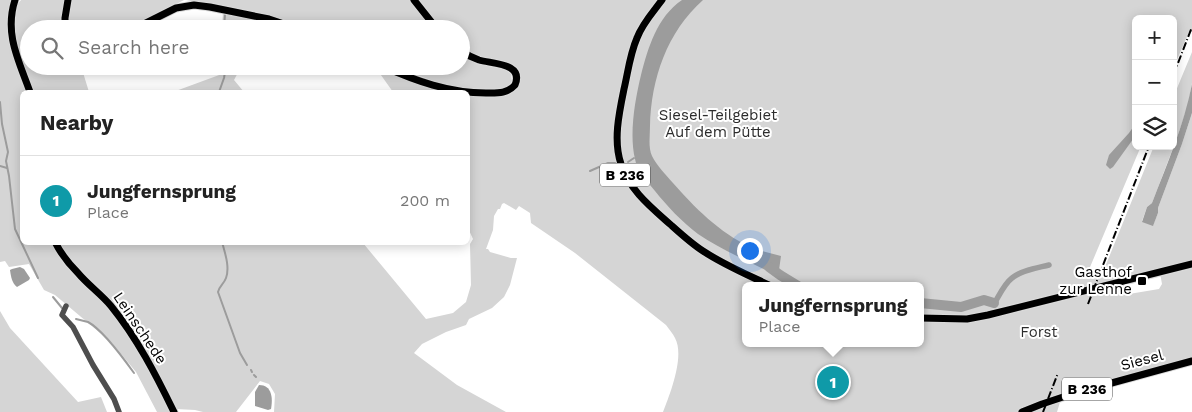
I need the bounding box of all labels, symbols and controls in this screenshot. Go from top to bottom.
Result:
map controls [1132,15,1177,150]
button: + [1132,15,1177,60]
search box [20,20,470,75]
icon: search [38,34,66,62]
text: Search here [78,36,189,59]
button: − [1132,60,1177,105]
button: layers [1132,105,1177,150]
park label: Siesel-Teilgebiet Auf dem Pütte [659,106,778,141]
text: Nearby [40,110,113,135]
road number: B 236 [600,164,650,186]
text: Jungfernsprung [87,180,236,203]
text: 1 [53,191,59,210]
text: 200 m [400,191,450,210]
text: Place [87,203,129,222]
your location [737,238,763,264]
place label: Gasthof zur Lenne [1059,263,1132,298]
marker: Gasthof zur Lenne [1136,275,1148,287]
popup [742,282,924,347]
street label: Leinschede [109,289,171,367]
text: Jungfernsprung [759,294,907,317]
text: Place [759,317,800,336]
park label: Forst [1020,323,1058,341]
street label: Siesel [1119,346,1166,374]
pin: 1 [817,363,849,401]
road number: B 236 [1062,378,1112,400]

